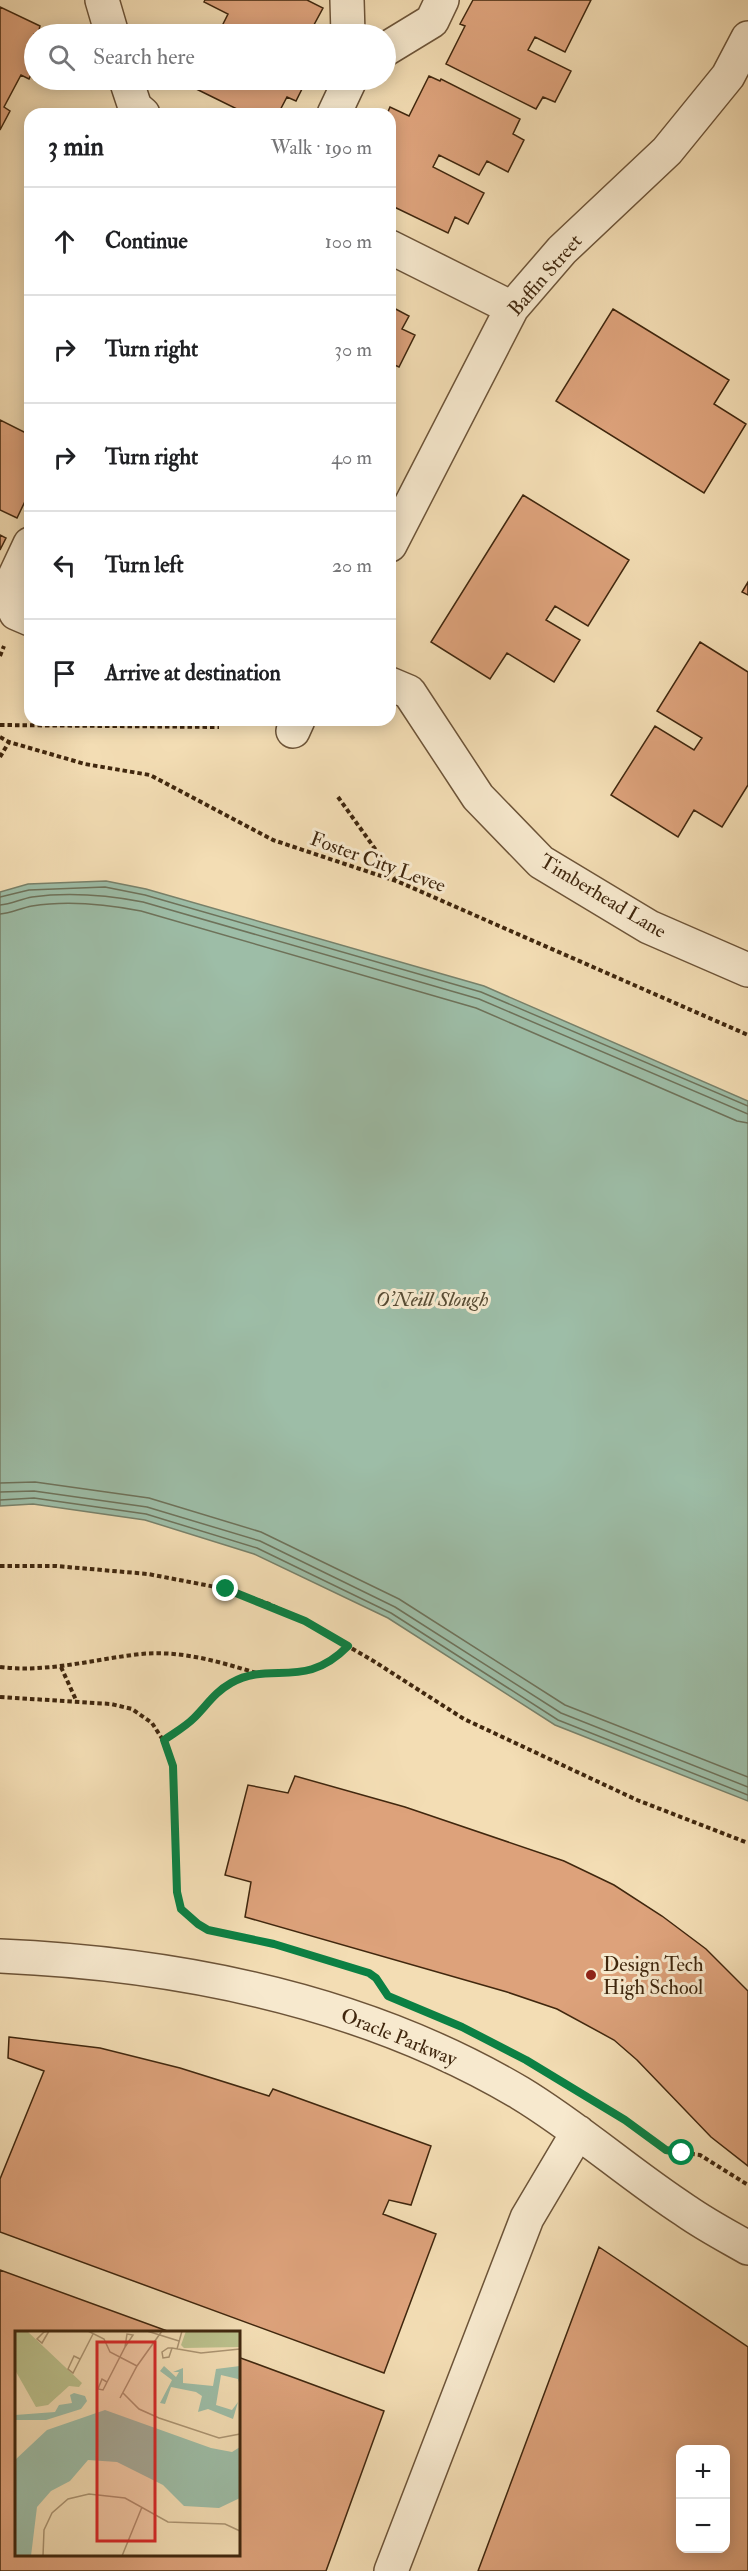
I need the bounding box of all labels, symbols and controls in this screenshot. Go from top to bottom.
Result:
search box [24,24,396,90]
icon: search [45,41,78,74]
text: Search here [93,43,195,71]
text: 3 min [48,131,104,163]
text: Walk · 190 m [271,135,372,160]
icon: ahead [48,225,81,258]
text: Continue [105,227,188,255]
text: 100 m [325,229,372,254]
street label: Baffin Street [503,229,588,321]
icon: right [48,333,81,366]
text: Turn right [105,335,198,363]
text: 30 m [334,337,372,362]
icon: right [48,441,81,474]
text: Turn right [105,443,198,471]
text: 40 m [331,445,372,470]
icon: left [48,549,81,582]
text: Turn left [105,551,184,579]
text: 20 m [332,553,372,578]
icon: arrive [48,657,81,690]
text: Arrive at destination [105,659,281,687]
street label: Foster City Levee [307,826,449,898]
street label: Timberhead Lane [535,848,671,944]
water label: O'Neill Slough [375,1286,489,1313]
route end [212,1575,238,1601]
place label: Design Tech High School [603,1952,704,2000]
marker: Design Tech High School [584,1968,598,1982]
street label: Oracle Parkway [337,2002,462,2072]
route start [668,2139,694,2165]
inset map [15,2331,240,2556]
map controls [676,2445,730,2553]
button: + [676,2445,730,2499]
button: − [676,2499,730,2553]

